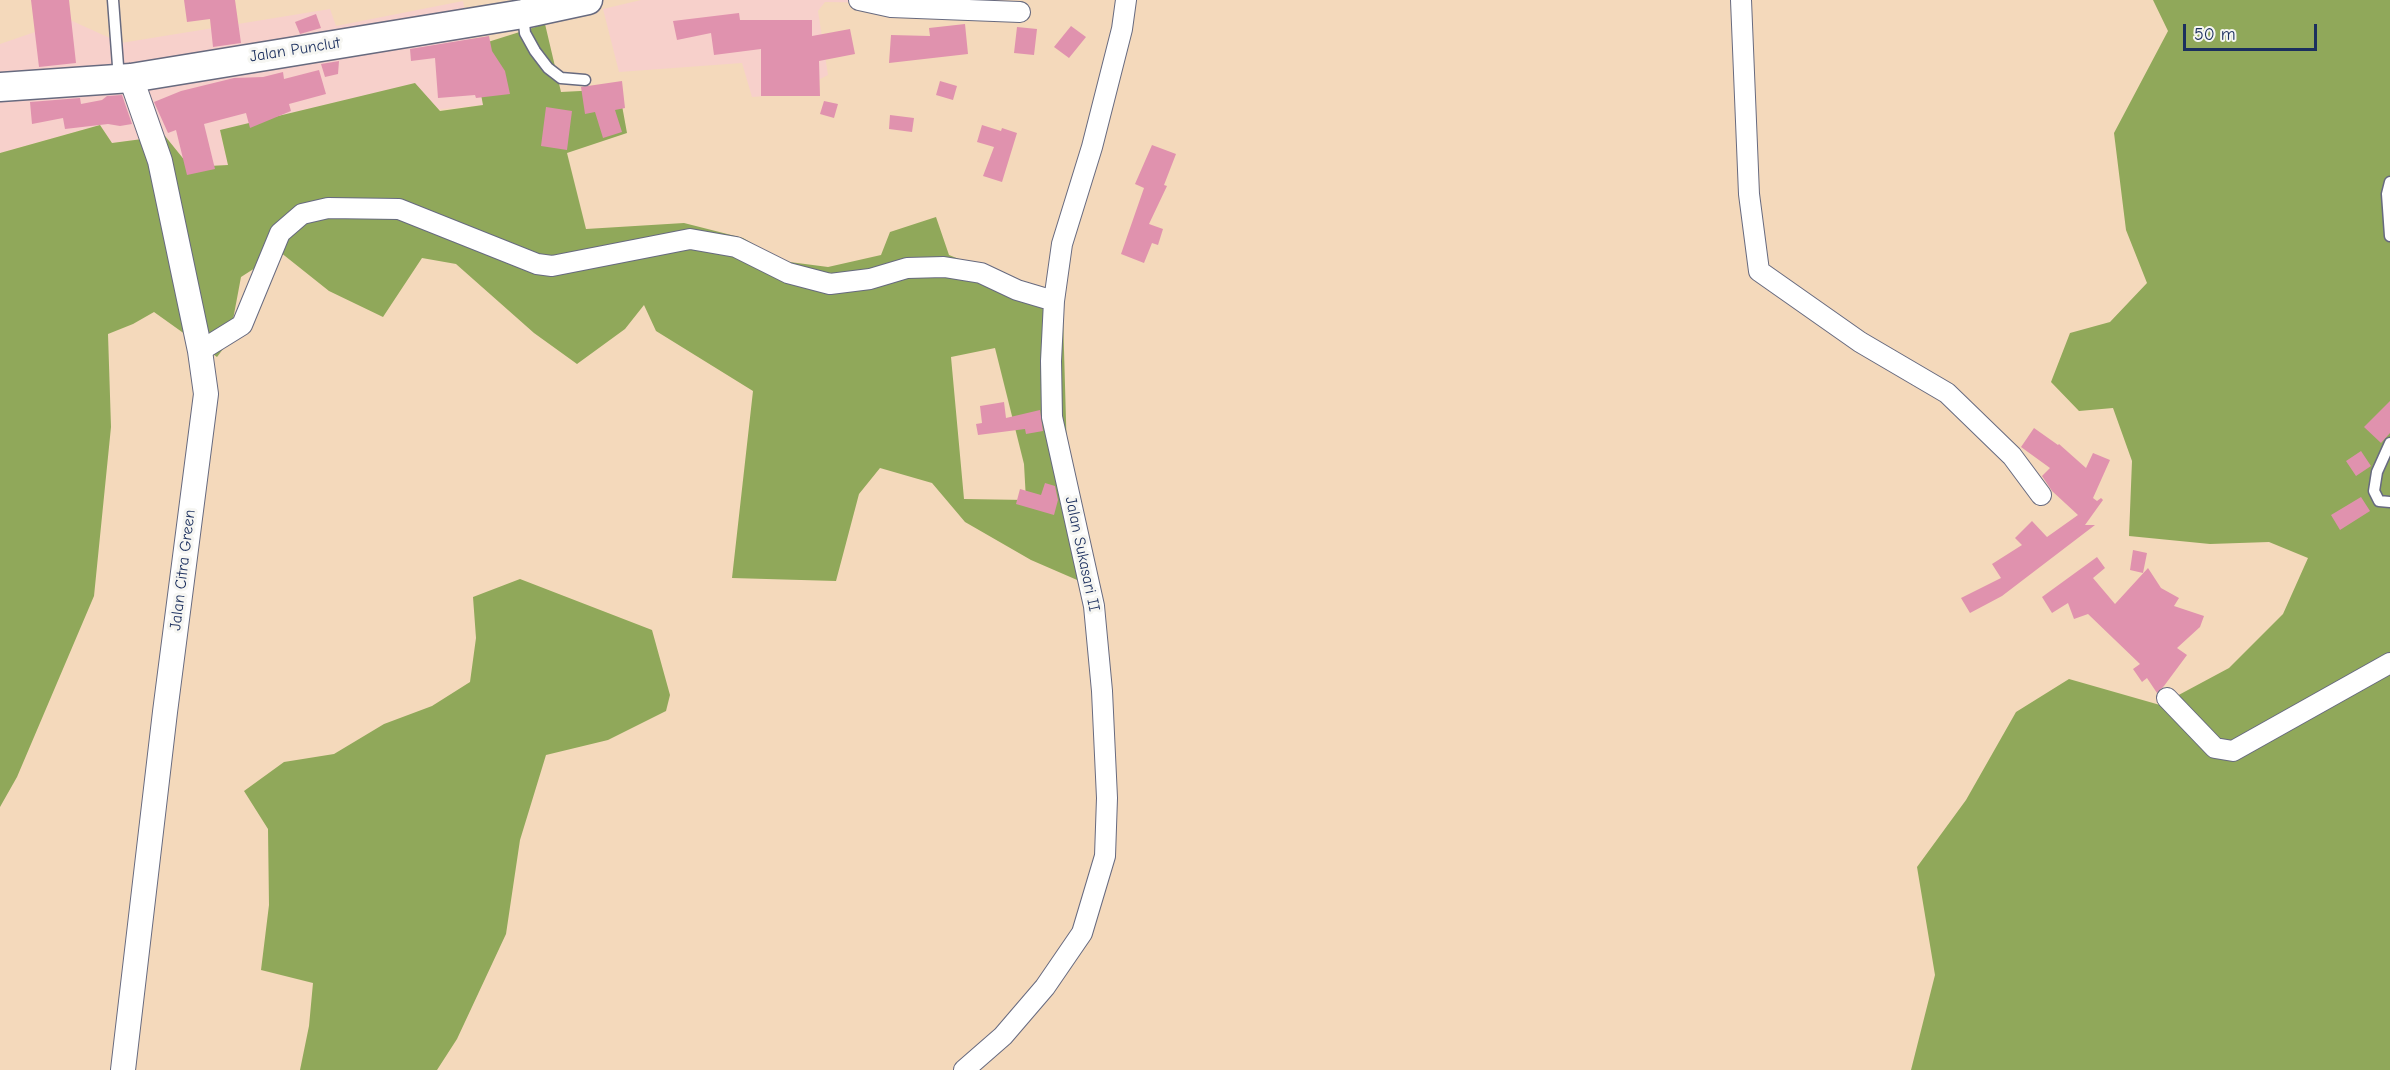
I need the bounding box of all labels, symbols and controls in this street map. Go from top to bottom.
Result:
scale bar [2186,12,2320,50]
text: 50 m [2194,24,2236,45]
street label: Jalan Punclut [248,33,342,67]
street label: Jalan Sukasari II [1060,495,1104,613]
street label: Jalan Citra Green [166,508,200,632]

